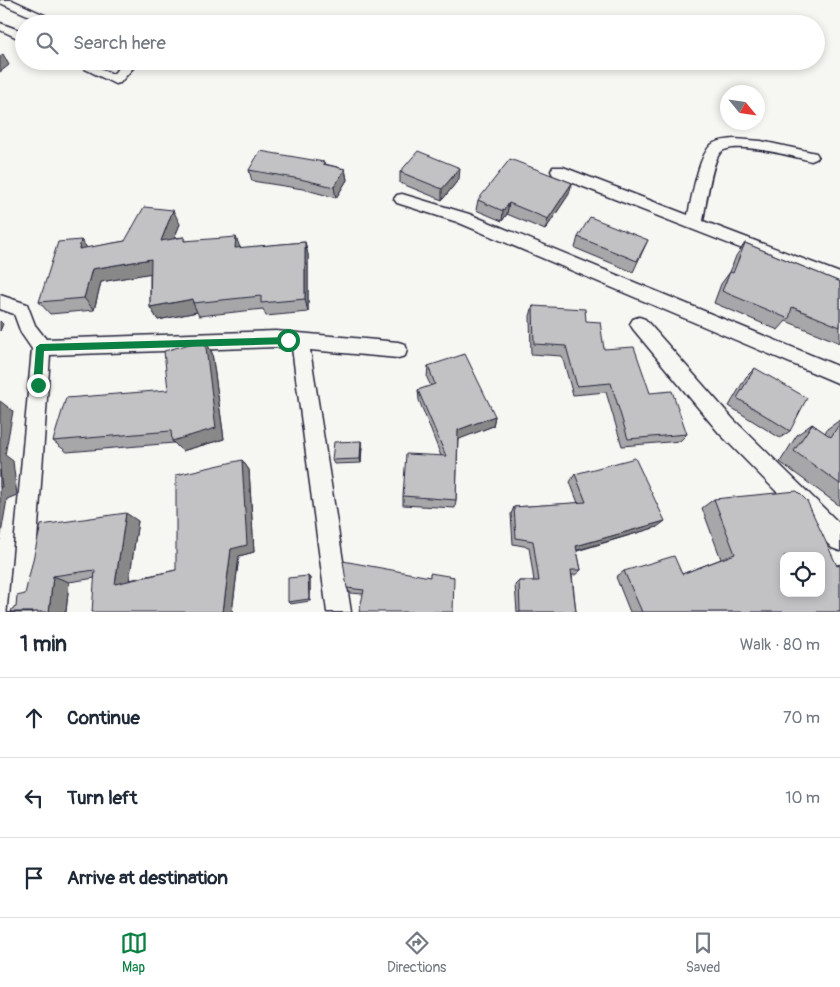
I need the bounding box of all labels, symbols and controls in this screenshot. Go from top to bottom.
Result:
search box [15,15,825,70]
icon: search [33,29,61,57]
text: Search here [73,31,166,55]
north arrow [720,85,765,130]
route start [277,329,300,352]
route end [27,374,50,397]
map controls [780,552,825,597]
button: locate [780,552,825,597]
text: 1 min [20,631,67,658]
text: Walk · 80 m [740,635,820,655]
icon: ahead [20,704,48,732]
text: Continue [67,706,140,730]
text: 70 m [783,708,820,728]
icon: left [20,784,48,812]
text: Turn left [67,786,137,810]
text: 10 m [785,788,820,808]
icon: arrive [20,864,48,892]
text: Arrive at destination [67,866,228,890]
tab: Map [120,929,148,976]
tab: Directions [387,929,446,976]
tab: Saved [686,929,720,976]

